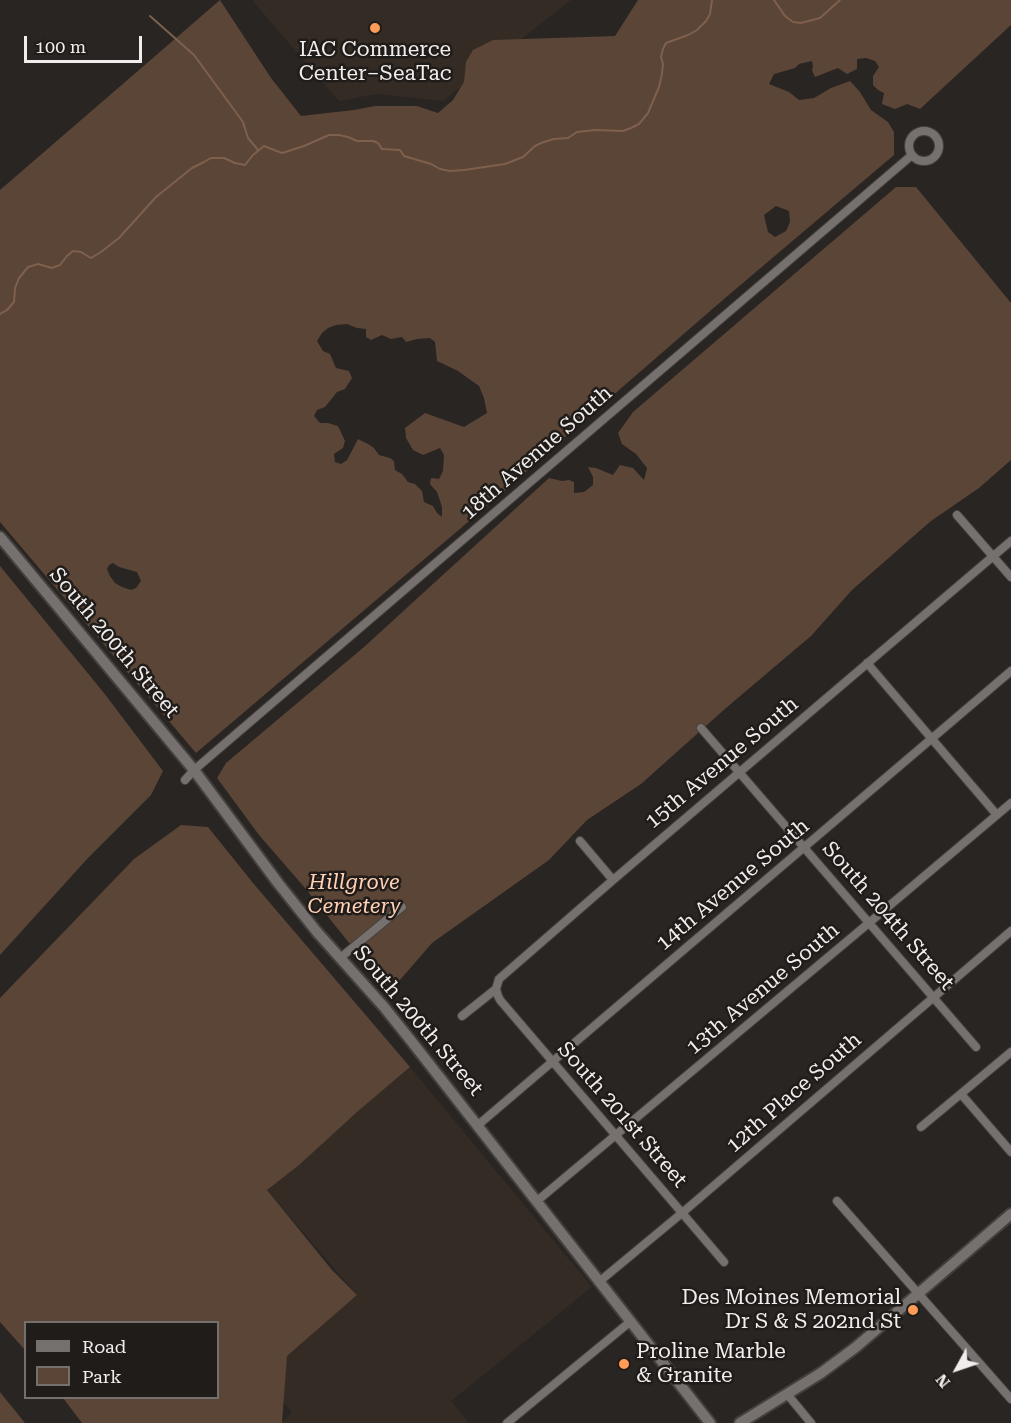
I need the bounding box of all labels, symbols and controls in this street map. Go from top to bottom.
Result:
marker: IAC Commerce Center–SeaTac [368,21,382,35]
scale bar [27,24,146,62]
text: 100 m [35,36,86,57]
place label: IAC Commerce Center–SeaTac [299,37,451,87]
street label: 18th Avenue South [456,381,618,525]
street label: South 200th Street [44,563,184,723]
street label: 15th Avenue South [641,692,803,834]
street label: 14th Avenue South [652,814,814,956]
street label: South 204th Street [817,837,959,995]
park label: Hillgrove Cemetery [308,870,400,920]
street label: 13th Avenue South [682,918,844,1060]
street label: South 200th Street [348,941,488,1101]
street label: 12th Place South [721,1028,867,1158]
street label: South 201st Street [552,1037,692,1193]
place label: Des Moines Memorial Dr S & S 202nd St [682,1285,901,1335]
marker: Des Moines Memorial Dr S & S 202nd St [906,1303,920,1317]
legend [24,1321,219,1399]
text: Road [82,1336,126,1357]
place label: Proline Marble & Granite [636,1339,786,1389]
north arrow [927,1339,987,1399]
marker: Proline Marble & Granite [617,1357,631,1371]
text: Park [82,1366,122,1387]
text: N [932,1370,954,1392]

